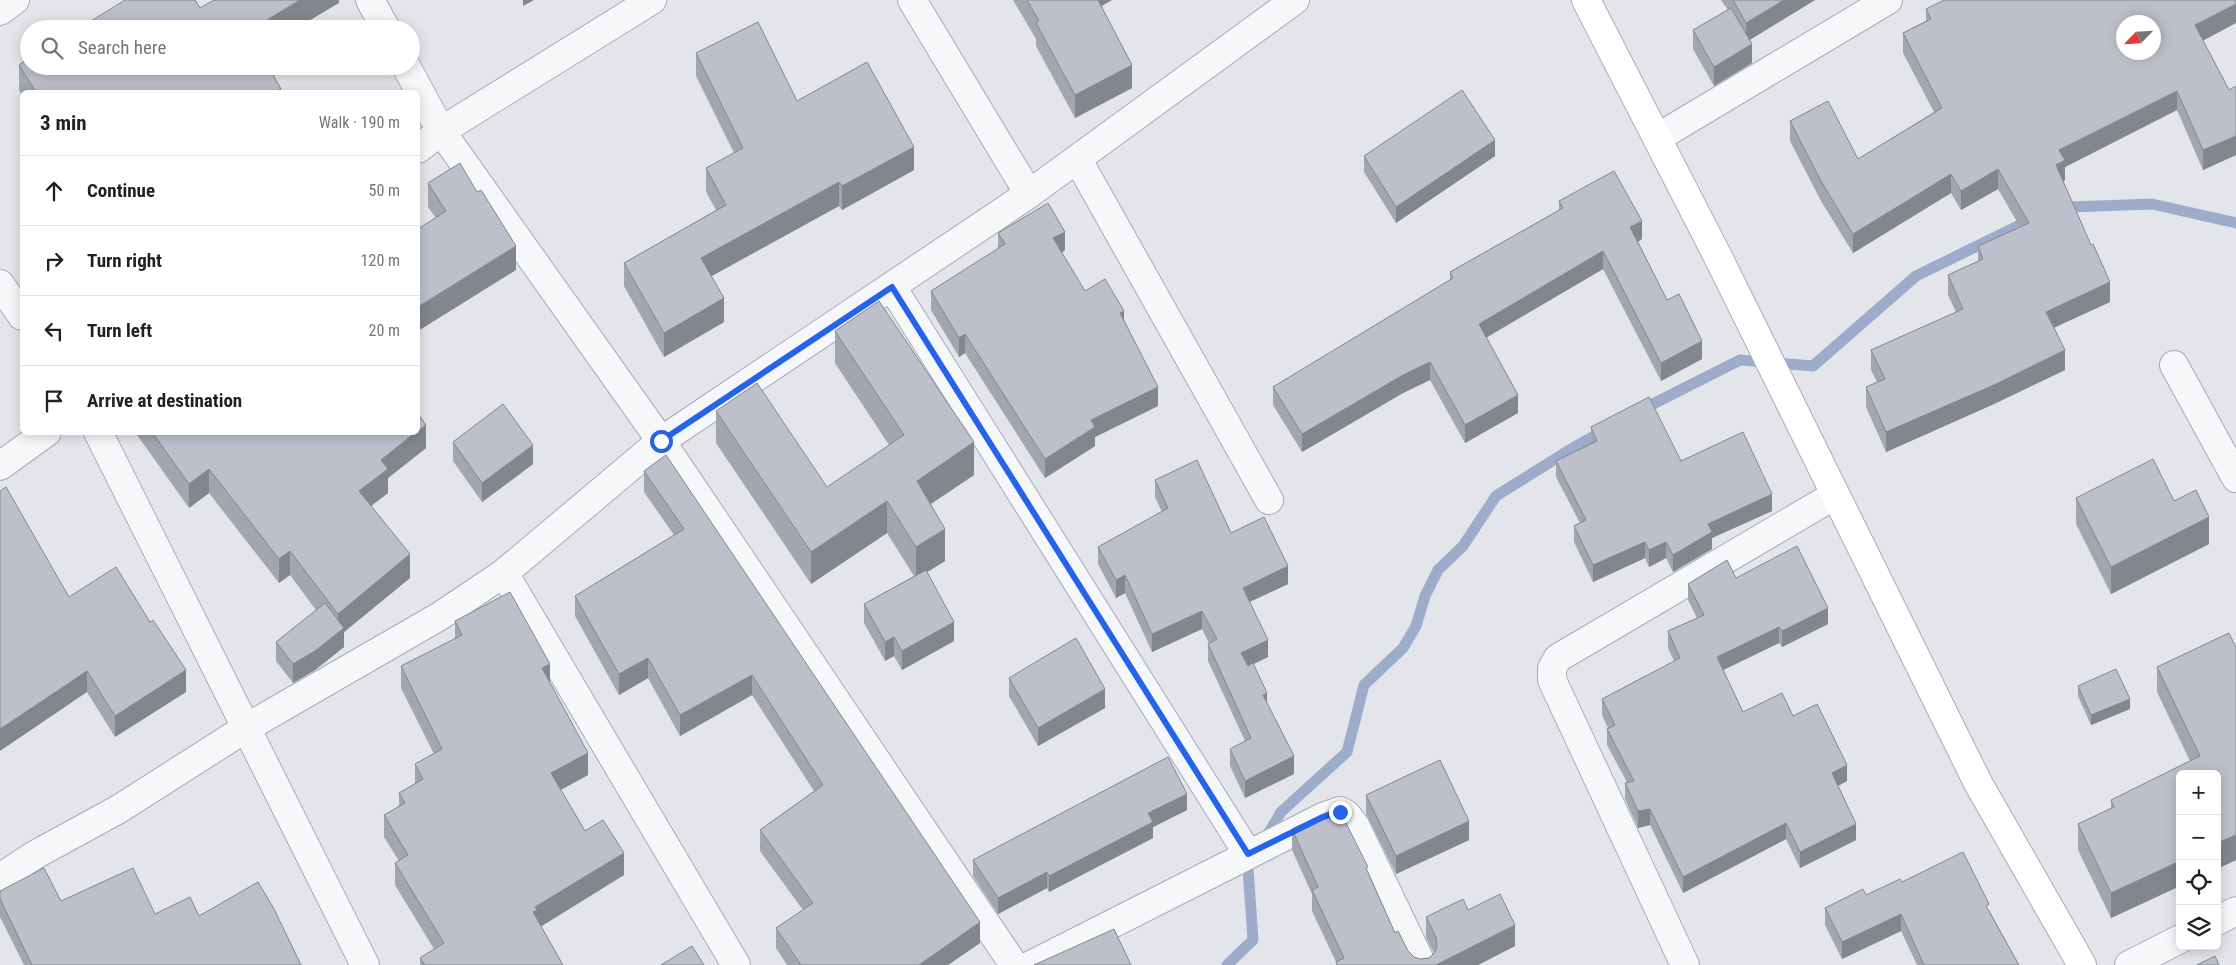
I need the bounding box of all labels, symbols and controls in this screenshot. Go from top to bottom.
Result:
north arrow [2116,15,2161,60]
search box [20,20,420,75]
icon: search [38,34,66,62]
text: Search here [78,36,166,59]
text: 3 min [40,111,87,135]
text: Walk · 190 m [319,113,400,132]
icon: ahead [40,177,68,205]
text: Continue [87,179,155,202]
text: 50 m [368,181,400,200]
icon: right [40,247,68,275]
text: Turn right [87,249,162,272]
text: 120 m [361,251,400,270]
icon: left [40,317,68,345]
text: Turn left [87,319,152,342]
text: 20 m [368,321,400,340]
icon: arrive [40,387,68,415]
text: Arrive at destination [87,389,242,412]
route start [650,430,673,453]
map controls [2176,770,2221,950]
button: + [2176,770,2221,815]
route end [1329,801,1352,824]
button: − [2176,815,2221,860]
button: locate [2176,860,2221,905]
button: layers [2176,905,2221,950]

